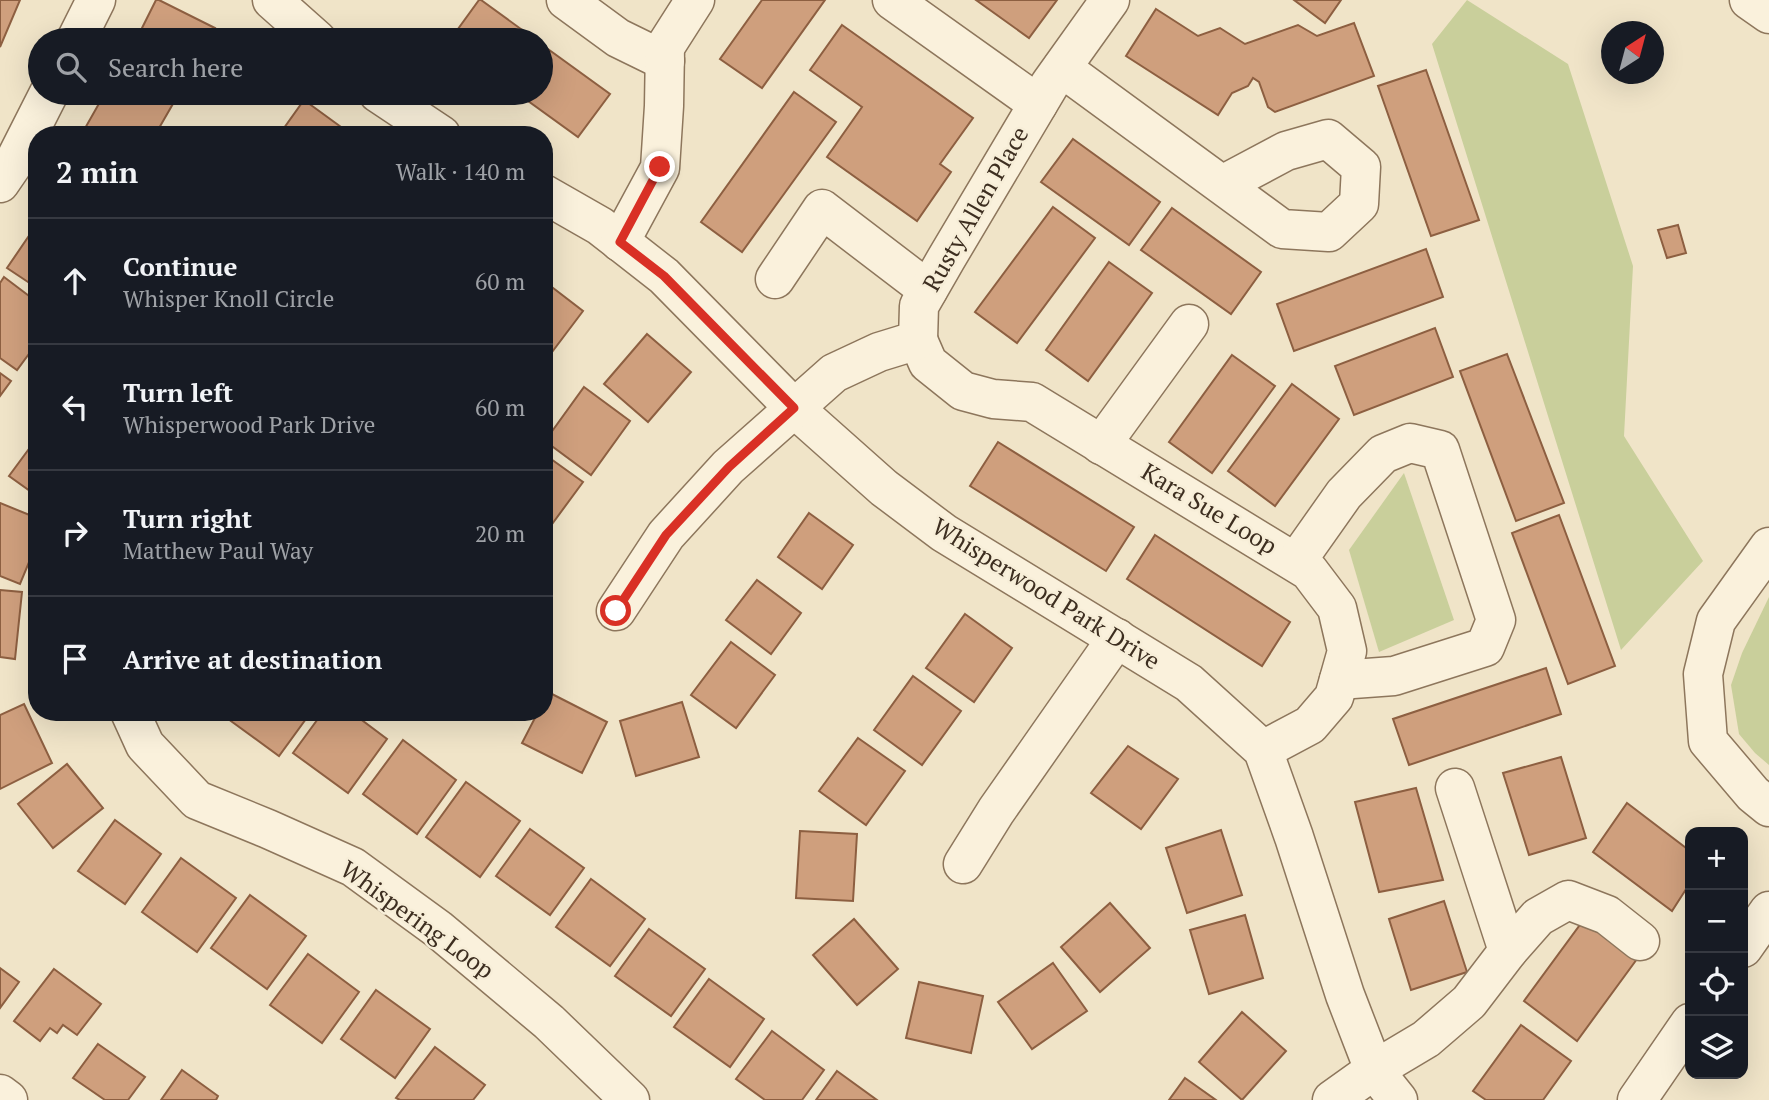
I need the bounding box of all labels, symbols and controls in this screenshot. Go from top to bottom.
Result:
north arrow [1601,21,1664,84]
search box [28,28,553,105]
icon: search [52,48,90,86]
text: Search here [108,50,243,84]
street label: Rusty Allen Place [915,120,1035,297]
route end [644,151,675,182]
text: 2 min [56,152,138,192]
text: Walk · 140 m [396,156,525,187]
text: Continue [123,249,237,283]
icon: ahead [56,262,94,300]
text: 60 m [475,266,525,297]
text: Whisper Knoll Circle [123,283,334,314]
text: Turn left [123,375,233,409]
icon: left [56,388,94,426]
text: 60 m [475,392,525,423]
text: Whisperwood Park Drive [123,409,375,440]
street label: Kara Sue Loop [1136,455,1283,561]
text: Turn right [123,501,252,535]
street label: Whisperwood Park Drive [926,510,1167,676]
icon: right [56,514,94,552]
text: 20 m [475,518,525,549]
text: Matthew Paul Way [123,535,313,566]
route start [600,595,631,626]
icon: arrive [56,640,94,678]
text: Arrive at destination [123,642,382,676]
map controls [1685,827,1748,1079]
button: + [1685,827,1748,890]
street label: Whispering Loop [334,853,501,986]
button: − [1685,890,1748,953]
button: locate [1685,953,1748,1016]
button: layers [1685,1016,1748,1079]

